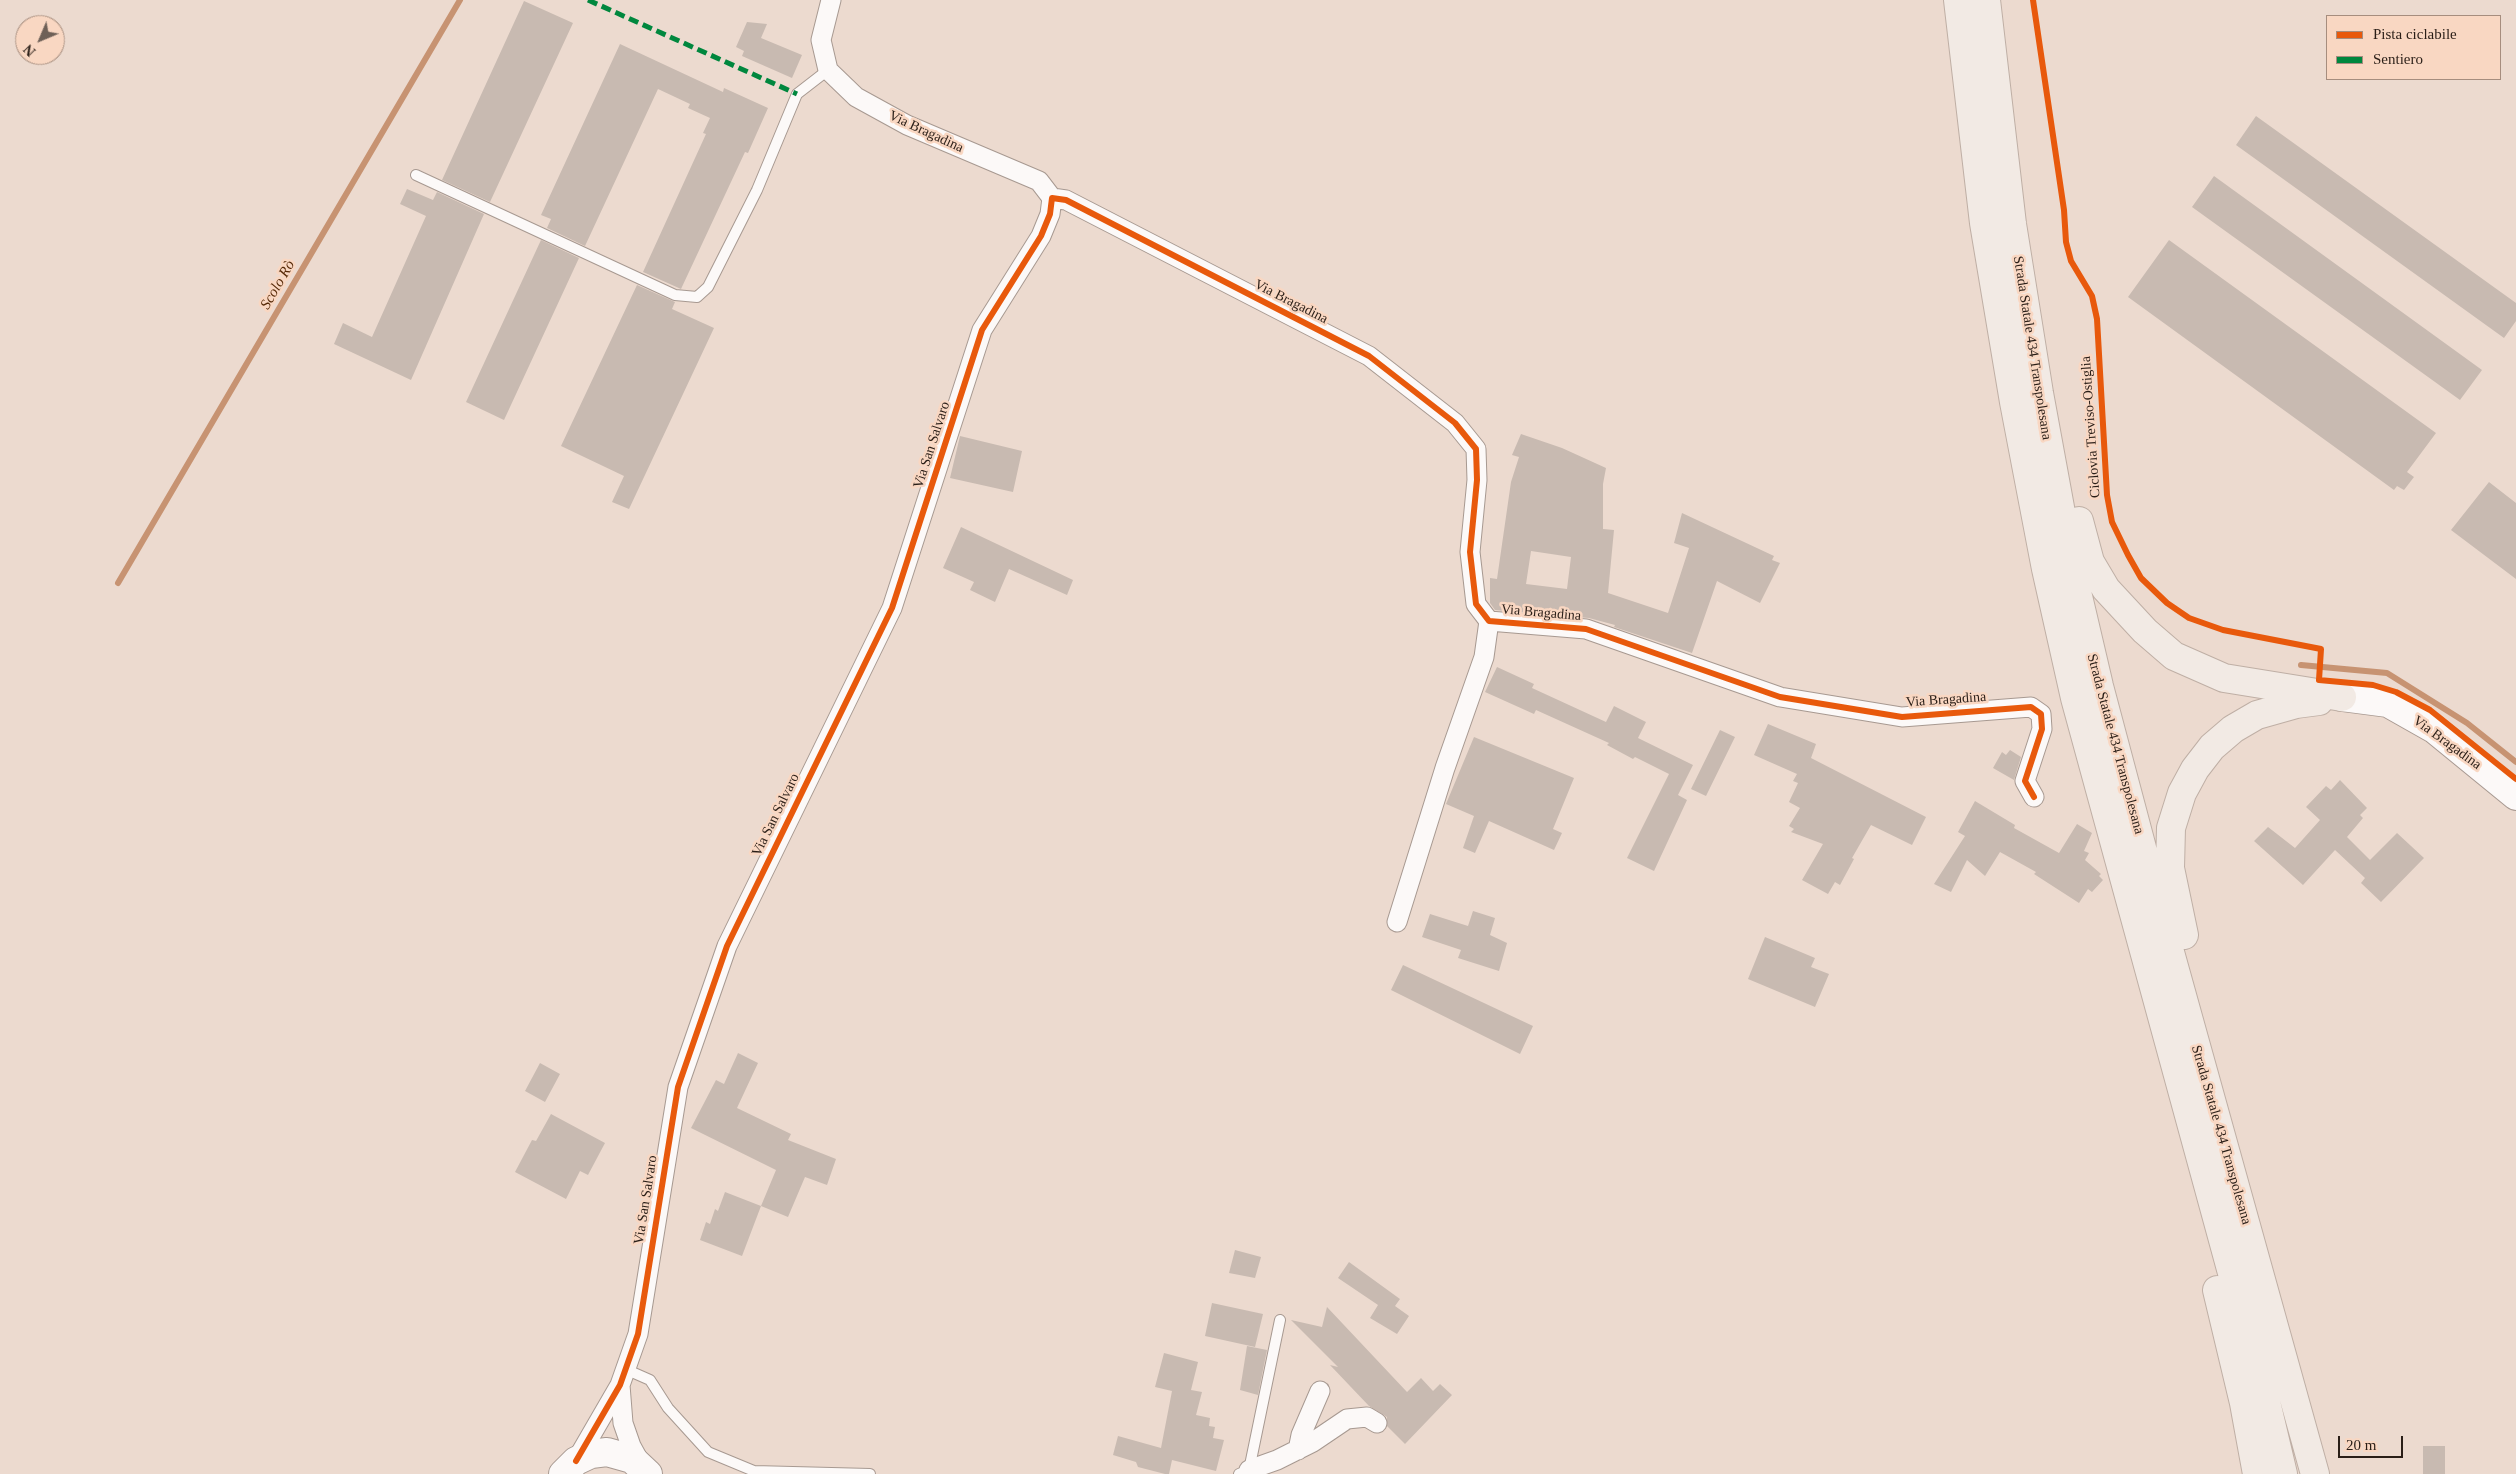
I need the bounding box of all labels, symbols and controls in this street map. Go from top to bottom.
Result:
north arrow [15,15,65,65]
legend [2326,15,2501,80]
text: Pista ciclabile [2373,26,2457,42]
text: N [21,41,39,59]
text: Sentiero [2373,51,2423,67]
street label: Via Bragadina [886,107,966,157]
street label: Strada Statale 434 Transpolesana [2009,255,2055,441]
water label: Scolo Rò [257,257,299,313]
street label: Via Bragadina [1251,276,1331,328]
street label: Ciclovia Treviso-Ostiglia [2078,355,2104,499]
street label: Via San Salvaro [910,400,954,490]
street label: Via Bragadina [1500,601,1582,625]
street label: Strada Statale 434 Transpolesana [2083,652,2147,836]
street label: Via Bragadina [1905,689,1987,711]
street label: Via Bragadina [2410,713,2484,773]
street label: Via San Salvaro [749,771,803,859]
street label: Strada Statale 434 Transpolesana [2187,1043,2255,1227]
street label: Via San Salvaro [631,1154,661,1246]
scale bar [2341,1426,2406,1458]
text: 20 m [2346,1437,2376,1453]

